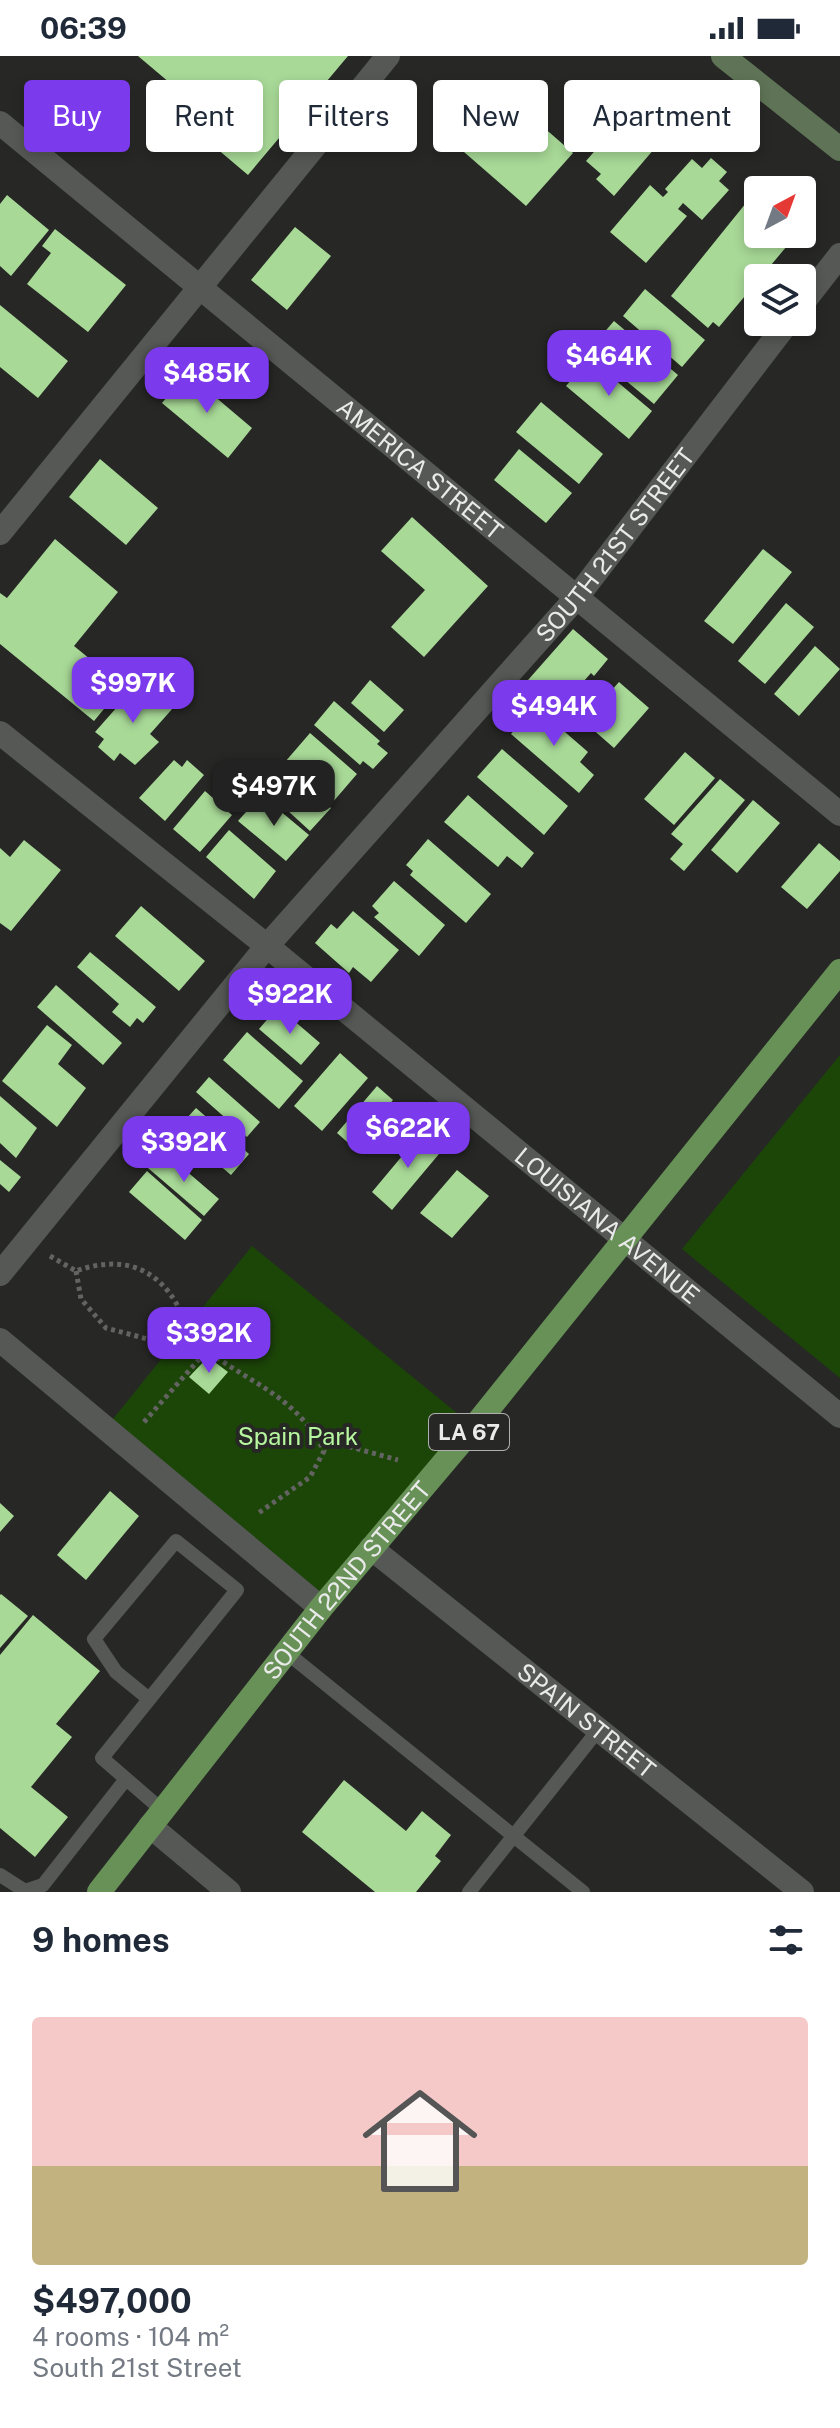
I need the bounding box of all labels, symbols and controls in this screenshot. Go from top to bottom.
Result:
text: 06:39 [40,10,127,46]
chip: Buy [24,80,130,152]
chip: Rent [146,80,263,152]
chip: Filters [279,80,417,152]
chip: New [433,80,548,152]
chip: Apartment [564,80,760,152]
north arrow [744,176,816,248]
map controls [744,176,816,336]
button: layers [744,264,816,336]
pin: $464K [553,330,665,398]
text: $464K [565,340,653,371]
pin: $485K [151,347,263,415]
text: $485K [163,357,251,388]
street label: AMERICA STREET [332,392,509,545]
street label: SOUTH 21ST STREET [530,443,700,648]
pin: $997K [77,657,189,725]
text: $997K [90,667,176,698]
pin: $494K [498,680,610,748]
text: $494K [510,690,598,721]
pin: $497K [218,760,330,828]
text: $497K [231,770,317,801]
pin: $922K [234,968,346,1036]
text: $922K [247,978,333,1009]
pin: $622K [352,1102,464,1170]
text: $622K [365,1112,451,1143]
pin: $392K [128,1116,240,1184]
text: $392K [140,1126,228,1157]
street label: LOUISIANA AVENUE [510,1141,705,1309]
pin: $392K [153,1307,265,1375]
text: $392K [165,1317,253,1348]
road number: LA 67 [429,1414,509,1450]
park label: Spain Park [238,1422,358,1450]
street label: SOUTH 22ND STREET [257,1475,436,1685]
street label: SPAIN STREET [512,1657,661,1784]
icon: filters [764,1918,808,1962]
text: 9 homes [32,1920,170,1960]
icon: home [348,2069,492,2213]
text: $497,000 [32,2281,192,2321]
text: 4 rooms · 104 m² [32,2321,229,2352]
text: South 21st Street [32,2352,242,2383]

